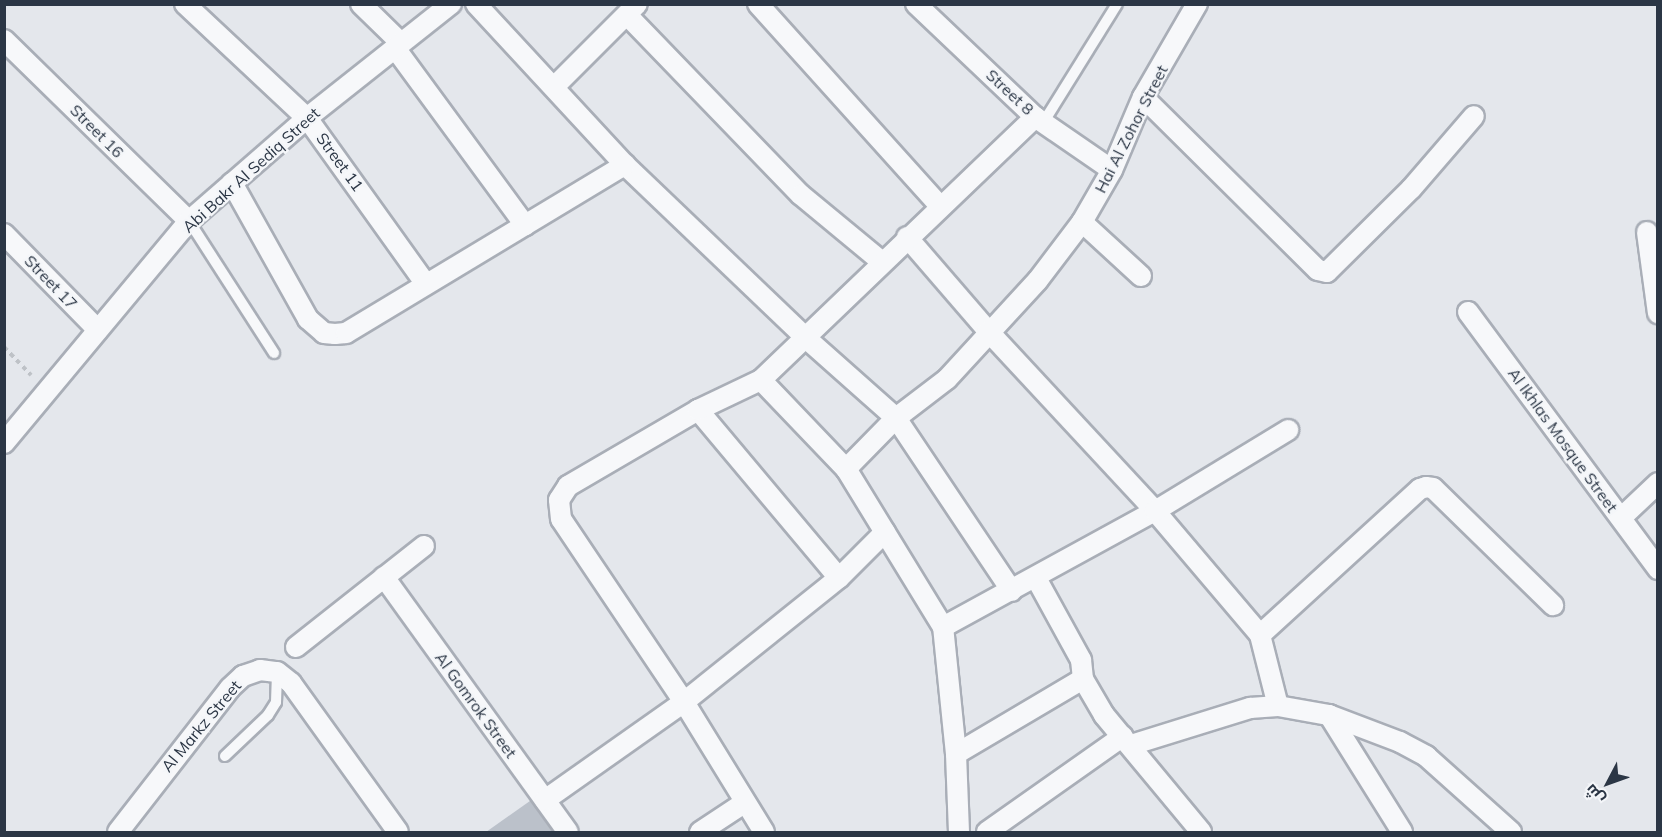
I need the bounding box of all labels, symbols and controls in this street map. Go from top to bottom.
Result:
street label: Hai Al Zohor Street [1090,62,1172,196]
street label: Street 8 [982,65,1038,119]
street label: Street 16 [66,100,128,162]
street label: Abi Bakr Al Sediq Street [178,103,324,237]
street label: Street 11 [312,129,368,195]
street label: Street 17 [21,251,81,313]
street label: Al Ikhlas Mosque Street [1504,364,1622,516]
street label: Al Gomrok Street [431,648,521,762]
street label: Al Markz Street [157,676,245,776]
north arrow [1578,753,1638,813]
text: ش [1580,781,1609,809]

